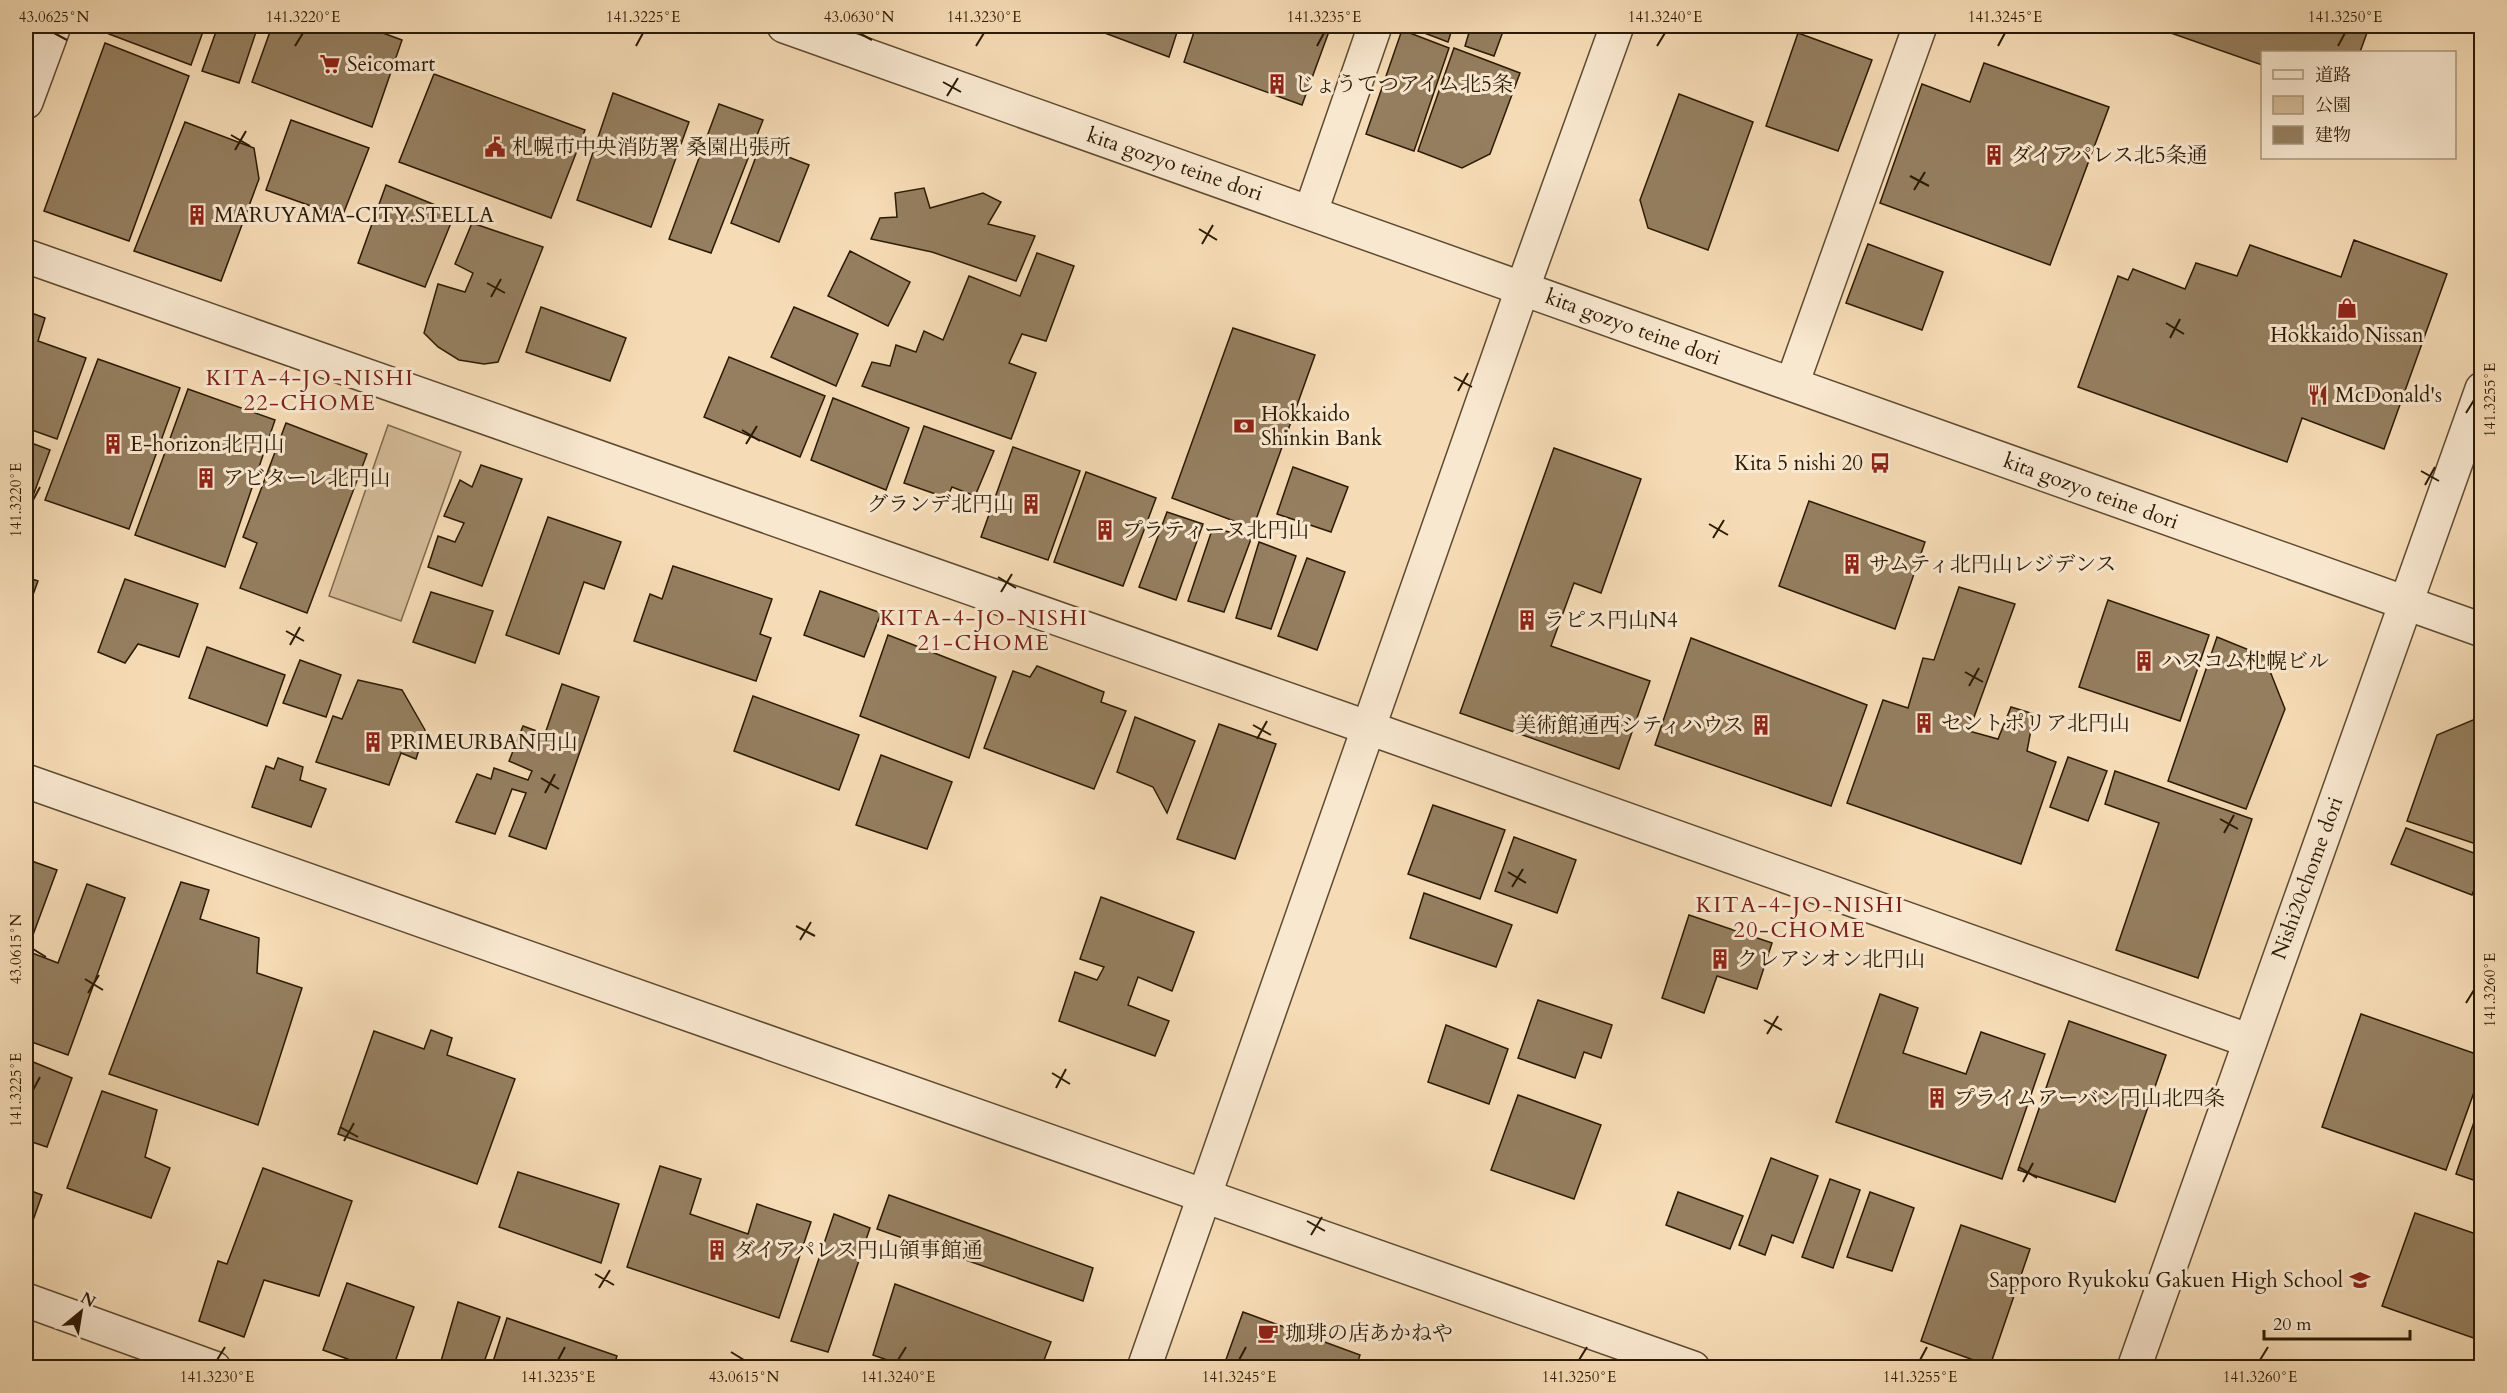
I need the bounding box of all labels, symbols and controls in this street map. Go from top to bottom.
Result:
text: 43.0625°N [19,7,89,27]
text: 141.3220°E [266,7,340,27]
text: 141.3225°E [606,7,680,27]
text: 43.0630°N [824,7,894,27]
text: 141.3230°E [947,7,1021,27]
text: 141.3235°E [1287,7,1361,27]
text: 141.3240°E [1628,7,1702,27]
text: 141.3245°E [1968,7,2042,27]
text: 141.3250°E [2308,7,2382,27]
place label: Seicomart [347,50,435,79]
legend [2261,51,2456,159]
supermarket icon: Seicomart [318,52,342,76]
text: 道路 [2315,63,2351,88]
place label: じょうてつアイム北5条 [1294,70,1513,99]
building icon: じょうてつアイム北5条 [1265,72,1289,96]
text: 公園 [2315,93,2351,118]
street label: kita gozyo teine dori [1083,121,1267,208]
text: 建物 [2315,123,2351,148]
place label: 札幌市中央消防署 桑園出張所 [512,133,791,162]
public building icon: 札幌市中央消防署 桑園出張所 [483,135,507,159]
place label: ダイアパレス北5条通 [2011,141,2207,170]
building icon: ダイアパレス北5条通 [1982,143,2006,167]
place label: MARUYAMA-CITY.STELLA [214,201,494,230]
building icon: MARUYAMA-CITY.STELLA [185,203,209,227]
street label: kita gozyo teine dori [1541,282,1724,373]
shop icon: Hokkaido Nissan [2335,296,2359,320]
place label: Hokkaido Nissan [2270,321,2424,350]
district label: KITA-4-JO-NISHI 22-CHOME [206,363,414,418]
text: 141.3255°E [2480,363,2500,437]
place label: McDonald's [2335,381,2442,410]
restaurant icon: McDonald's [2306,383,2330,407]
place label: Hokkaido Shinkin Bank [1261,400,1383,453]
bank icon: Hokkaido Shinkin Bank [1232,414,1256,438]
place label: E-horizon北円山 [130,430,284,459]
building icon: E-horizon北円山 [101,432,125,456]
street label: kita gozyo teine dori [1999,446,2182,537]
place label: Kita 5 nishi 20 [1734,449,1863,478]
bus stop icon: Kita 5 nishi 20 [1868,451,1892,475]
text: 141.3220°E [6,463,26,537]
place label: アビターレ北円山 [223,464,391,493]
building icon: アビターレ北円山 [194,466,218,490]
place label: グランデ北円山 [867,490,1014,519]
building icon: グランデ北円山 [1019,492,1043,516]
place label: プラティーヌ北円山 [1122,516,1309,545]
building icon: プラティーヌ北円山 [1093,518,1117,542]
place label: サムティ北円山レジデンス [1869,550,2116,579]
building icon: サムティ北円山レジデンス [1840,552,1864,576]
district label: KITA-4-JO-NISHI 21-CHOME [880,603,1088,658]
place label: ラピス円山N4 [1544,606,1678,635]
building icon: ラピス円山N4 [1515,608,1539,632]
place label: ハスコム札幌ビル [2161,647,2329,676]
building icon: ハスコム札幌ビル [2132,649,2156,673]
place label: セントポリア北円山 [1941,709,2130,738]
place label: 美術館通西シティハウス [1515,711,1744,740]
building icon: セントポリア北円山 [1912,711,1936,735]
building icon: 美術館通西シティハウス [1749,713,1773,737]
place label: PRIMEURBAN円山 [390,728,578,757]
building icon: PRIMEURBAN円山 [361,730,385,754]
street label: Nishi20chome dori [2265,793,2350,964]
district label: KITA-4-JO-NISHI 20-CHOME [1696,890,1904,945]
text: 43.0615°N [6,914,26,984]
place label: クレアシオン北円山 [1737,945,1925,974]
building icon: クレアシオン北円山 [1708,947,1732,971]
text: 141.3260°E [2480,953,2500,1027]
text: 141.3225°E [6,1053,26,1127]
place label: プライムアーバン円山北四条 [1954,1084,2225,1113]
building icon: プライムアーバン円山北四条 [1925,1086,1949,1110]
place label: ダイアパレス円山領事館通 [734,1236,983,1265]
building icon: ダイアパレス円山領事館通 [705,1238,729,1262]
place label: Sapporo Ryukoku Gakuen High School [1989,1266,2343,1295]
school or university icon: Sapporo Ryukoku Gakuen High School [2348,1268,2372,1292]
north arrow [51,1282,111,1342]
text: N [76,1287,100,1313]
scale bar [2264,1303,2410,1341]
text: 20 m [2273,1312,2312,1337]
place label: 珈琲の店あかねや [1285,1319,1453,1348]
cafe icon: 珈琲の店あかねや [1256,1321,1280,1345]
text: 141.3230°E [180,1367,254,1387]
text: 141.3235°E [521,1367,595,1387]
text: 43.0615°N [709,1367,779,1387]
text: 141.3240°E [861,1367,935,1387]
text: 141.3245°E [1202,1367,1276,1387]
text: 141.3250°E [1542,1367,1616,1387]
text: 141.3255°E [1883,1367,1957,1387]
text: 141.3260°E [2223,1367,2297,1387]

